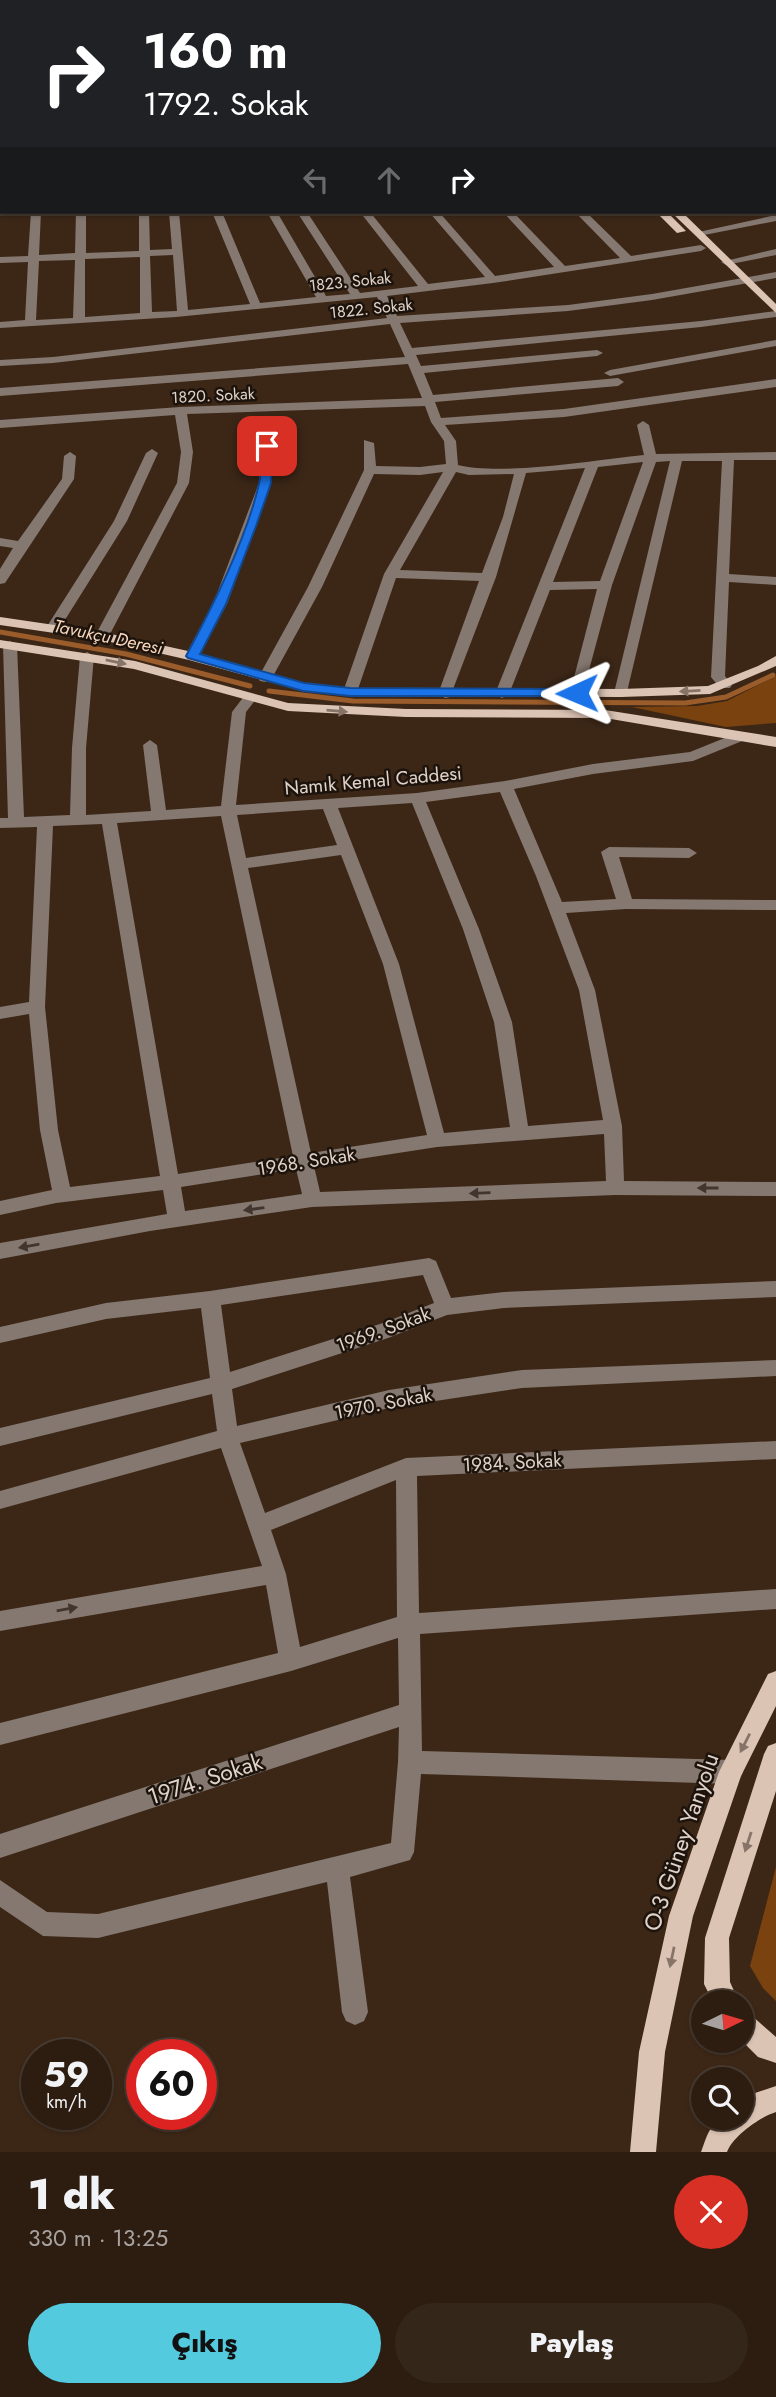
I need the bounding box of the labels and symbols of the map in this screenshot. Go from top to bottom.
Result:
street label: 1823. Sokak [308,266,393,297]
street label: 1822. Sokak [329,293,414,324]
street label: 1820. Sokak [171,382,256,409]
pin [237,416,297,476]
water label: Tavukçu Deresi [51,613,165,661]
one-way arrow [105,656,127,667]
position arrow [540,656,614,730]
one-way arrow [679,686,701,697]
one-way arrow [326,706,348,717]
street label: Namık Kemal Caddesi [283,759,463,802]
street label: 1968. Sokak [255,1140,357,1183]
one-way arrow [697,1182,719,1194]
one-way arrow [469,1188,491,1199]
one-way arrow [243,1204,265,1215]
one-way arrow [18,1241,40,1252]
street label: 1969. Sokak [332,1300,434,1359]
street label: 1970. Sokak [332,1381,435,1426]
street label: 1984. Sokak [462,1446,563,1479]
one-way arrow [56,1603,78,1614]
one-way arrow [740,1733,751,1753]
street label: 1974. Sokak [143,1744,268,1814]
street label: O-3 Güney Yanyolu [635,1748,727,1936]
one-way arrow [742,1832,753,1853]
one-way arrow [667,1946,678,1968]
north arrow [691,1990,754,2053]
speed limit sign: 60 [126,2039,217,2130]

